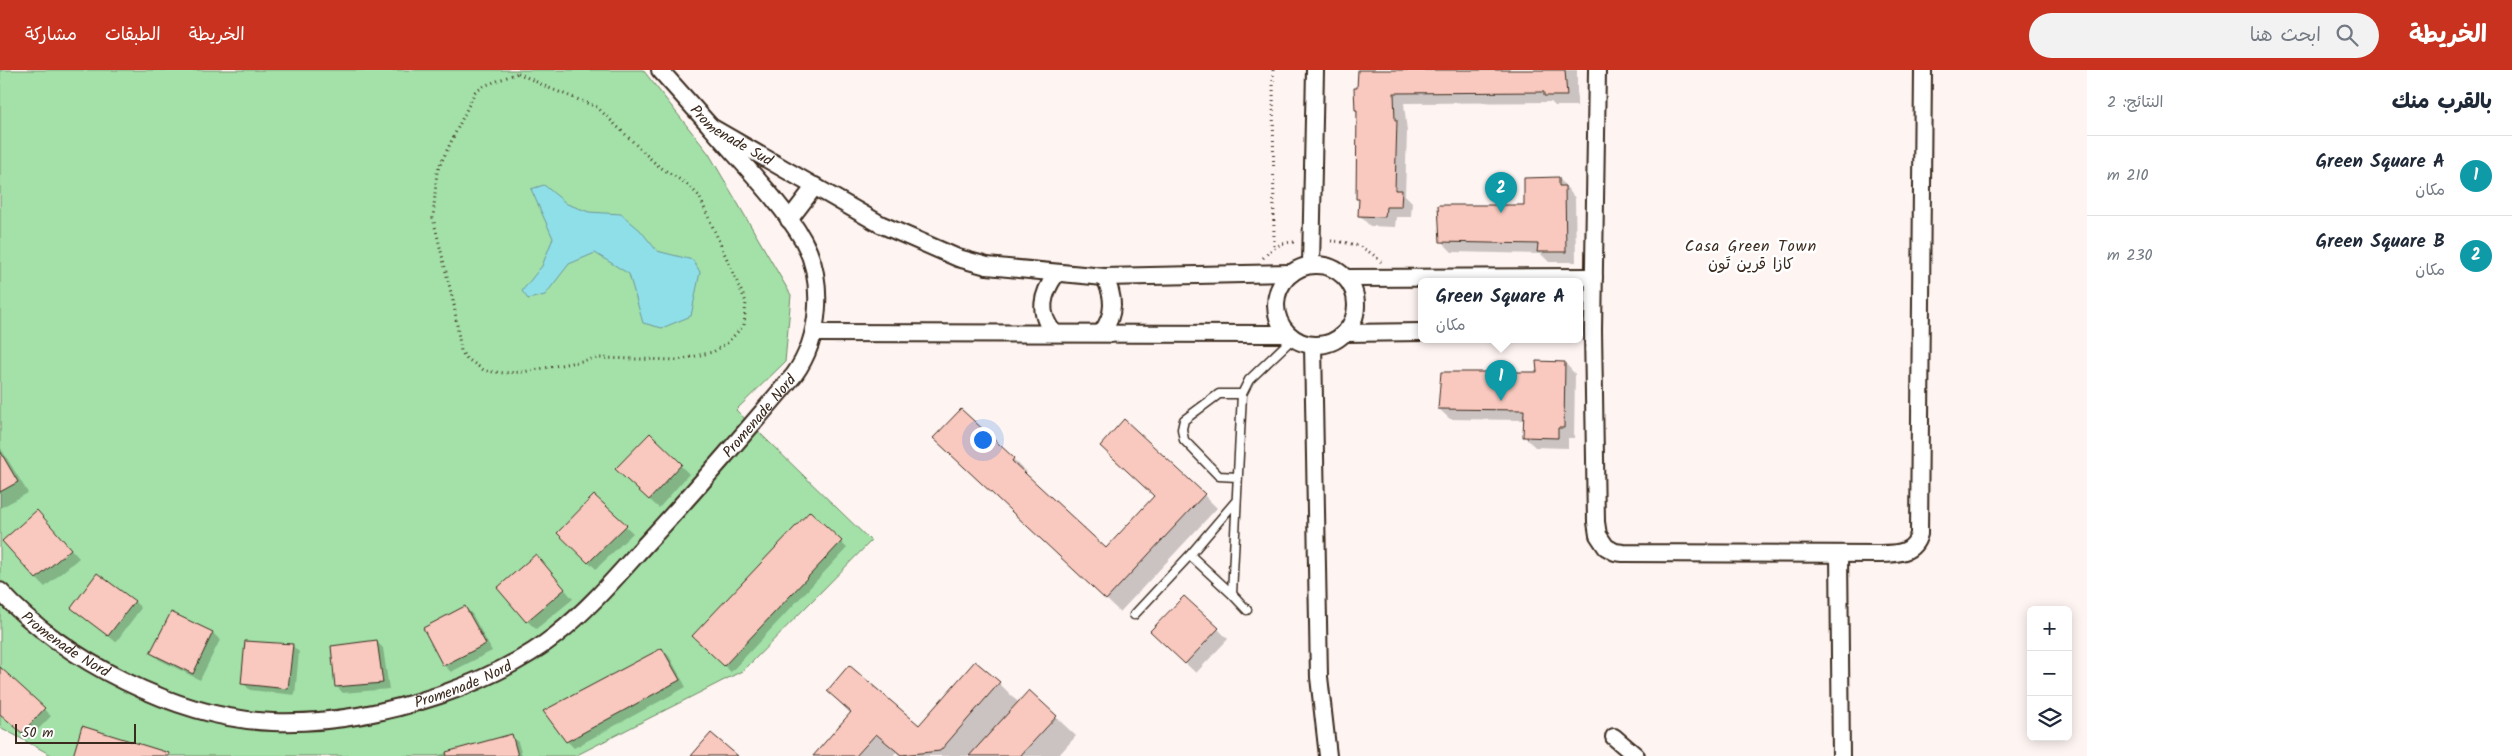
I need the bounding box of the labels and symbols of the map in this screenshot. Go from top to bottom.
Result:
street label: Promenade Sud [683,100,777,173]
pin: 2 [1485,172,1517,213]
district label: Casa Green Town كازا قرين تَون [1685,234,1817,277]
pin: 1 [1485,360,1517,401]
street label: Promenade Nord [717,369,803,464]
your location [970,427,996,453]
street label: Promenade Nord [15,606,114,685]
street label: Promenade Nord [412,655,517,715]
scale bar [15,721,136,744]

